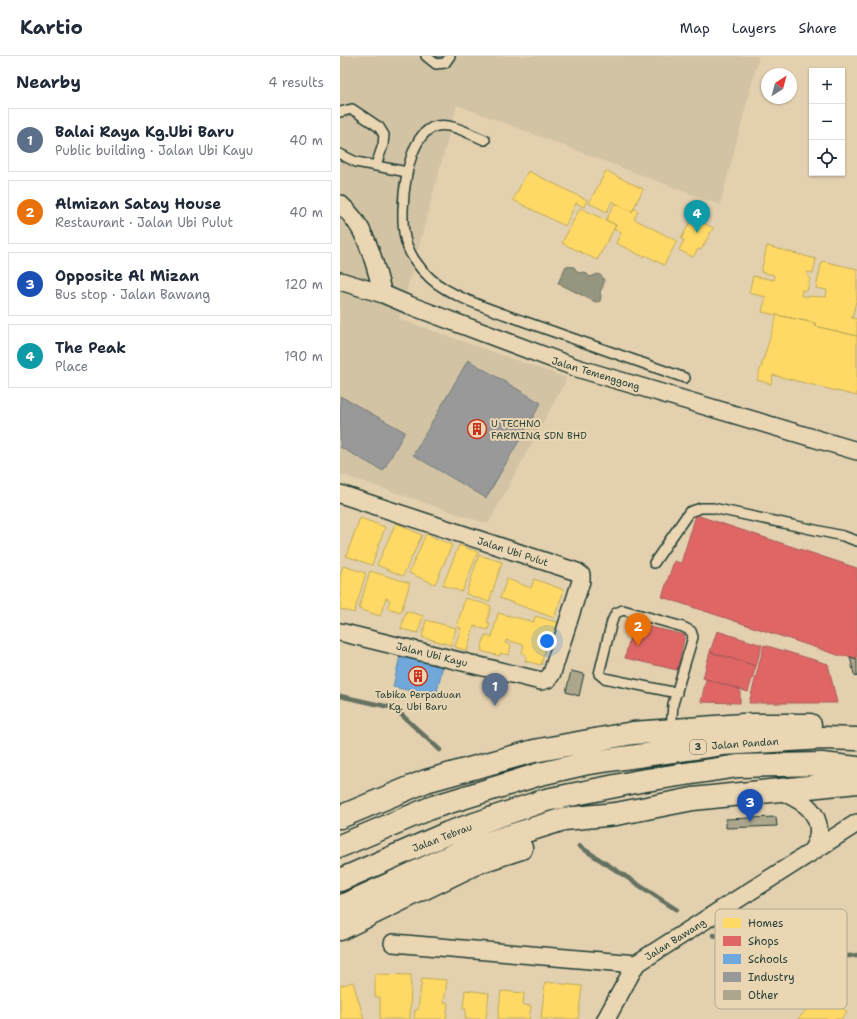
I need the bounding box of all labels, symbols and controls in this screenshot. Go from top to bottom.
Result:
text: Kartio [20,15,83,40]
text: Map [680,19,710,37]
text: Layers [732,19,776,37]
text: Share [798,19,837,37]
north arrow [761,68,797,104]
map controls [809,68,845,176]
button: + [809,68,845,104]
text: Nearby [16,71,81,93]
text: 4 results [268,74,324,91]
button: − [809,104,845,140]
text: Balai Raya Kg.Ubi Baru [55,122,234,142]
text: 1 [27,132,33,149]
text: 40 m [289,132,323,149]
button: locate [809,140,845,176]
text: Public building · Jalan Ubi Kayu [55,142,253,159]
text: Almizan Satay House [55,194,221,214]
pin: 4 [684,200,710,233]
text: 2 [25,204,35,221]
text: 40 m [289,204,323,221]
text: Restaurant · Jalan Ubi Pulut [55,214,233,231]
text: Opposite Al Mizan [55,266,199,286]
text: 3 [25,276,35,293]
text: 120 m [285,276,323,293]
text: Bus stop · Jalan Bawang [55,286,210,303]
text: The Peak [55,338,126,358]
text: 4 [25,348,35,365]
text: 190 m [284,348,323,365]
street label: Jalan Temenggong [550,354,642,393]
text: Place [55,358,88,375]
place label: U TECHNO FARMING SDN BHD [491,417,587,442]
building icon: U TECHNO FARMING SDN BHD [466,418,488,440]
street label: Jalan Ubi Pulut [476,534,550,569]
pin: 2 [625,613,651,646]
your location [537,631,557,651]
street label: Jalan Ubi Kayu [395,639,469,670]
building icon: Tabika Perpaduan Kg. Ubi Baru [407,665,429,687]
pin: 1 [482,673,508,706]
place label: Tabika Perpaduan Kg. Ubi Baru [375,688,461,713]
street label: Jalan Pandan [711,735,779,752]
road number: 3 [690,740,706,754]
pin: 3 [737,789,763,822]
street label: Jalan Tebrau [410,820,474,855]
legend [715,909,847,1009]
street label: Jalan Bawang [642,916,708,963]
text: Homes [748,916,784,931]
text: Shops [748,934,779,949]
text: Schools [748,952,788,967]
text: Industry [748,970,795,985]
text: Other [748,988,779,1003]

